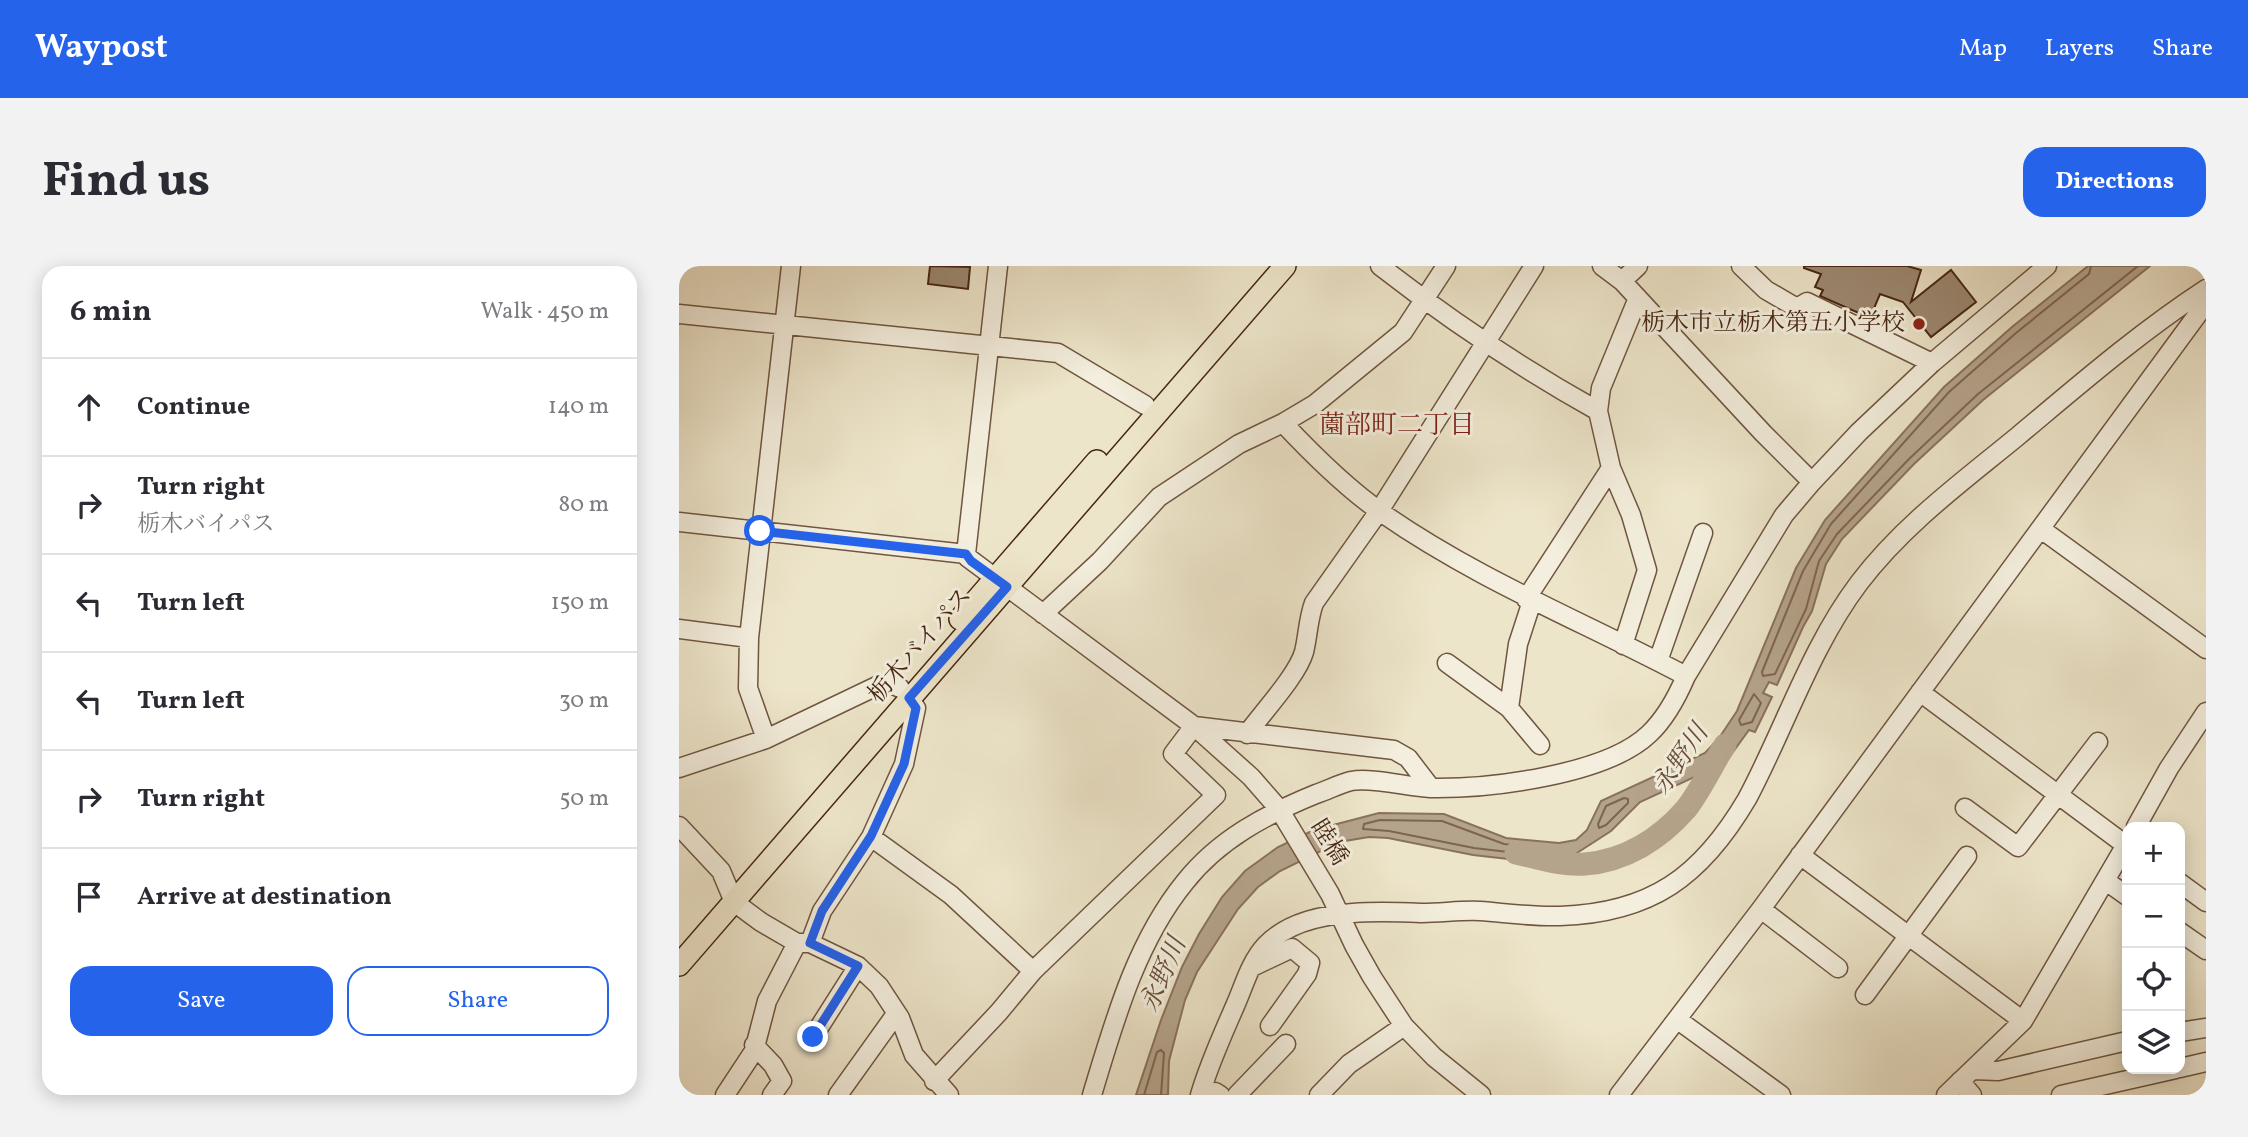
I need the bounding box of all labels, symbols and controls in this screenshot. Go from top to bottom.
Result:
text: Waypost [35,26,168,72]
text: Map [1959,32,2007,66]
text: Layers [2045,32,2114,66]
text: Share [2152,32,2213,66]
button: Directions [2023,147,2206,217]
text: Find us [42,148,210,217]
text: 6 min [70,291,152,333]
text: Walk · 450 m [481,296,609,328]
place label: 栃木市立栃木第五小学校 [1641,307,1905,341]
marker: 栃木市立栃木第五小学校 [1911,316,1927,332]
icon: ahead [70,388,108,426]
text: Continue [137,389,250,425]
text: 140 m [548,391,609,423]
district label: 薗部町二丁目 [1319,408,1475,444]
text: Turn right [137,469,265,505]
icon: right [70,486,108,524]
text: 80 m [559,489,609,521]
text: 栃木バイパス [137,509,275,541]
route start [744,515,775,546]
street label: 栃木バイパス [861,581,981,711]
icon: left [70,584,108,622]
text: Turn left [137,585,245,621]
text: 150 m [551,587,609,619]
icon: left [70,682,108,720]
text: Turn left [137,683,245,719]
text: 30 m [559,685,609,717]
water label: 永野川 [1644,715,1719,802]
icon: right [70,780,108,818]
text: Turn right [137,781,265,817]
text: 50 m [560,783,609,815]
street label: 睦橋 [1301,814,1355,872]
map controls [2122,822,2185,1074]
button: + [2122,822,2185,885]
icon: arrive [70,878,108,916]
text: Arrive at destination [137,879,392,915]
button: − [2122,885,2185,948]
water label: 永野川 [1132,929,1197,1018]
button: locate [2122,948,2185,1011]
button: Save [70,966,333,1036]
button: Share [347,966,609,1036]
button: layers [2122,1011,2185,1074]
route end [797,1021,828,1052]

